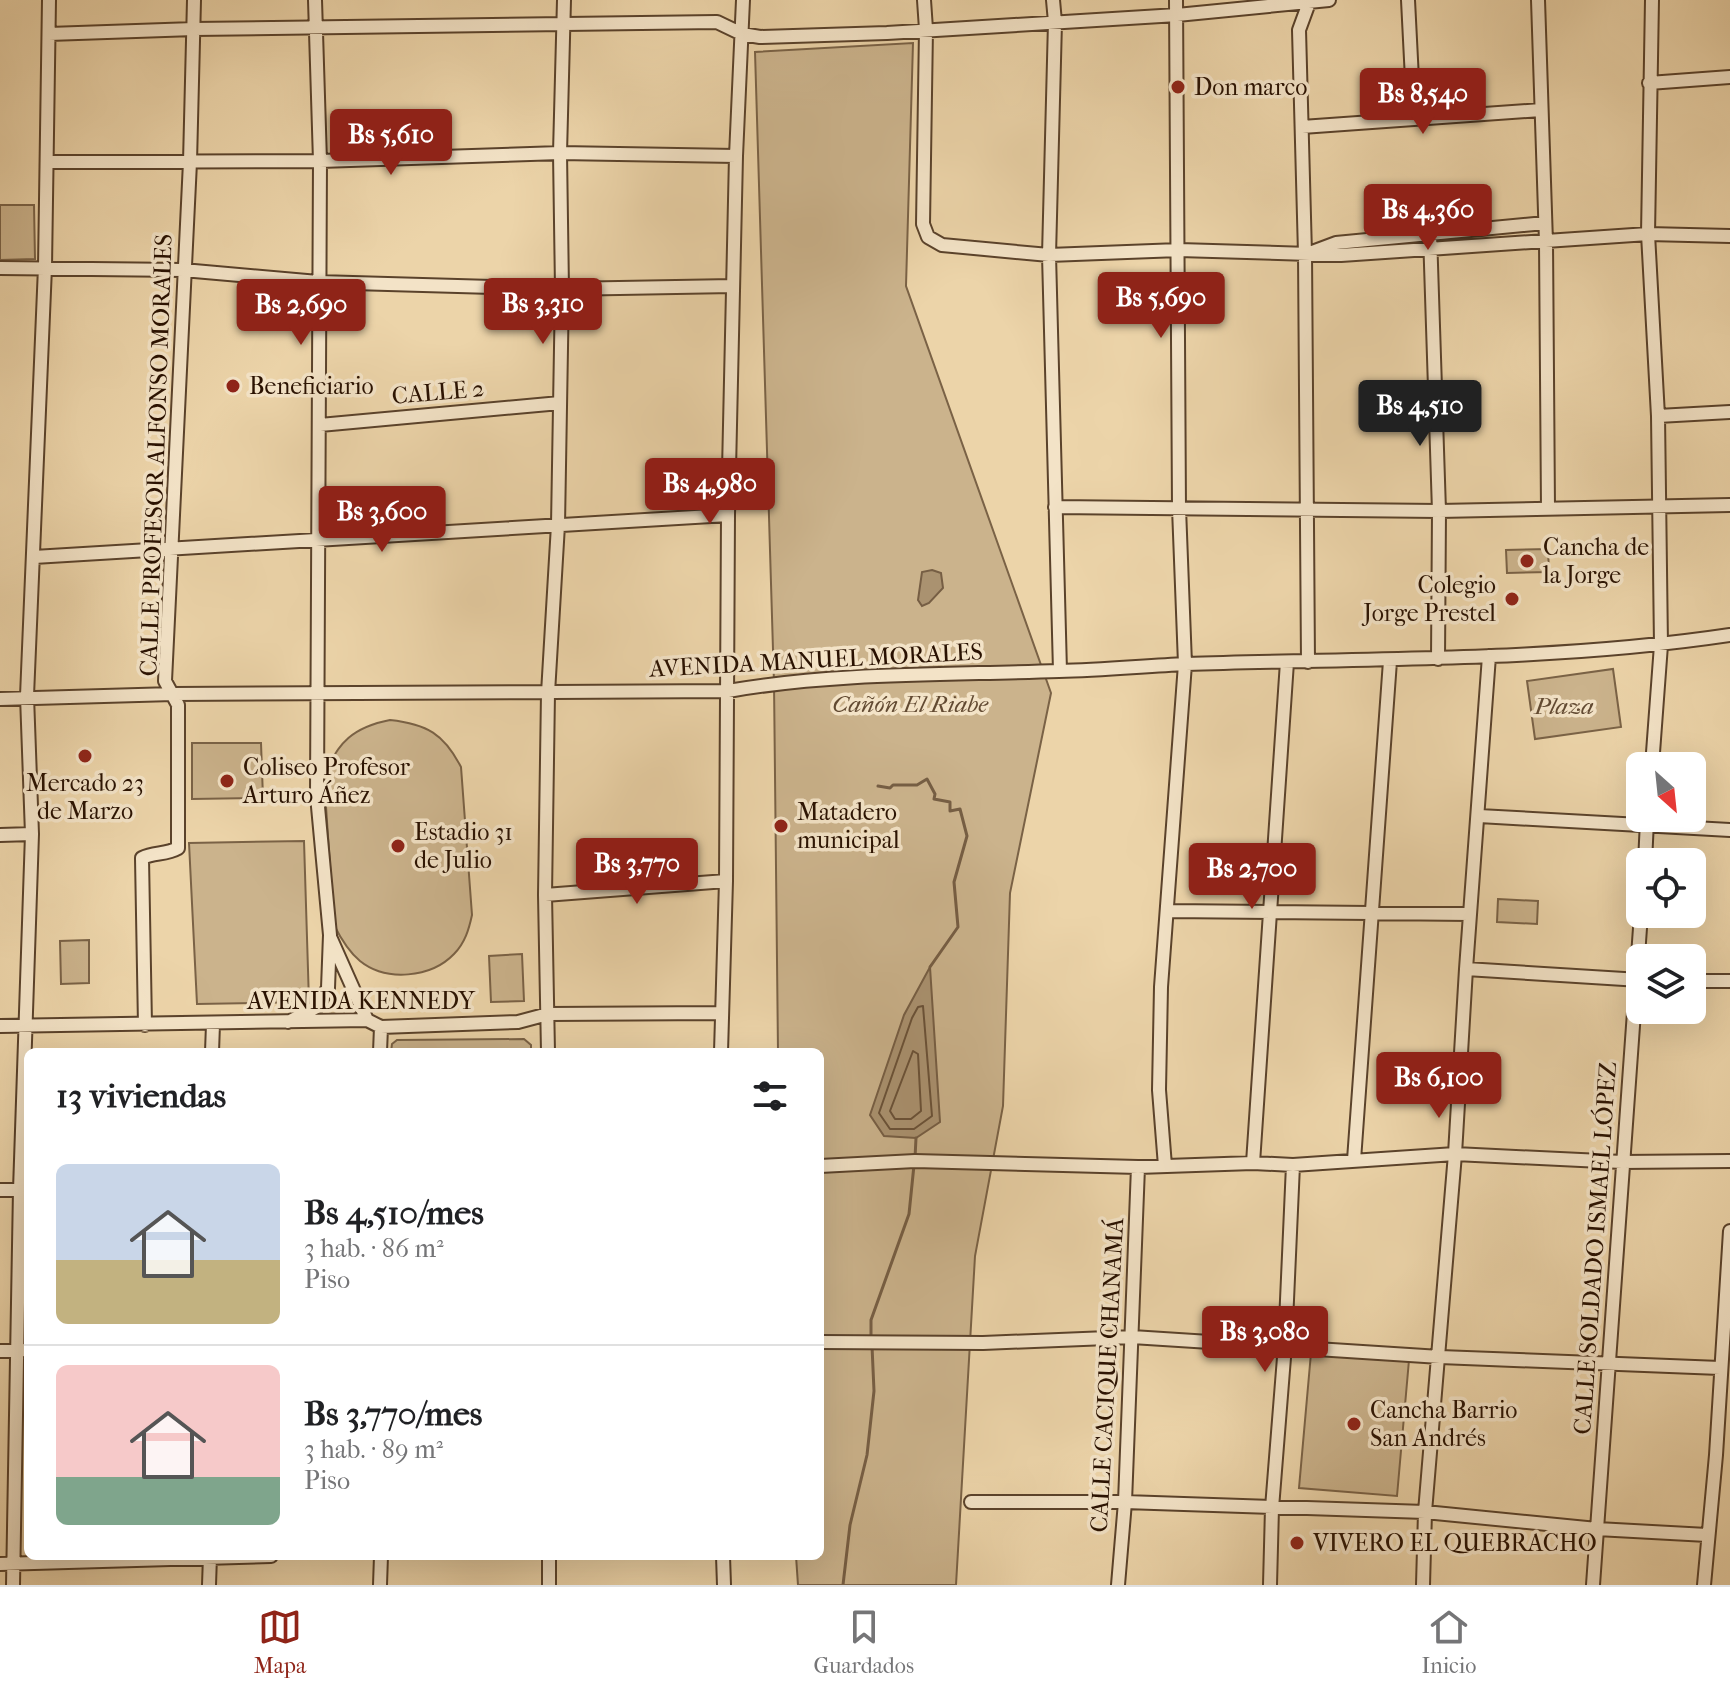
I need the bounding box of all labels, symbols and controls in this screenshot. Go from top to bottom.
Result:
pin: Bs 8,540 [1340,68,1506,136]
place label: Don marco [1194,73,1307,101]
marker: Don marco [1169,78,1187,96]
text: Bs 8,540 [1378,78,1468,109]
pin: Bs 5,610 [308,109,474,177]
text: Bs 5,610 [348,119,434,150]
pin: Bs 4,360 [1345,184,1511,252]
text: Bs 4,360 [1382,194,1474,225]
street label: CALLE PROFESOR ALFONSO MORALES [134,233,178,677]
pin: Bs 5,690 [1078,272,1244,340]
pin: Bs 3,310 [460,278,626,346]
pin: Bs 2,690 [218,279,384,347]
text: Bs 5,690 [1116,282,1206,313]
text: Bs 3,310 [502,288,584,319]
text: Bs 2,690 [255,289,347,320]
place label: Beneficiario [249,372,374,400]
street label: CALLE 2 [391,374,485,410]
marker: Beneficiario [224,377,242,395]
pin: Bs 4,510 [1337,380,1503,448]
text: Bs 4,510 [1376,390,1464,421]
pin: Bs 4,980 [627,458,793,526]
text: Bs 4,980 [663,468,757,499]
pin: Bs 3,600 [299,486,465,554]
text: Bs 3,600 [337,496,427,527]
place label: Cancha de la Jorge [1542,533,1649,589]
marker: Cancha de la Jorge [1518,552,1536,570]
place label: Colegio Jorge Prestel [1361,571,1496,627]
marker: Colegio Jorge Prestel [1503,590,1521,608]
street label: AVENIDA MANUEL MORALES [648,637,983,683]
park label: Cañón El Riabe [832,690,989,718]
park label: Plaza [1533,692,1594,720]
marker: Mercado 23 de Marzo [76,747,94,765]
north arrow [1626,752,1706,832]
map controls [1626,752,1706,1024]
place label: Coliseo Profesor Arturo Áñez [242,753,411,809]
place label: Mercado 23 de Marzo [26,769,144,825]
marker: Coliseo Profesor Arturo Áñez [218,772,236,790]
place label: Matadero municipal [797,798,900,854]
marker: Matadero municipal [772,817,790,835]
place label: Estadio 31 de Julio [414,818,513,874]
marker: Estadio 31 de Julio [389,837,407,855]
pin: Bs 3,770 [554,838,720,906]
pin: Bs 2,700 [1169,843,1335,911]
text: Bs 3,770 [594,848,680,879]
button: locate [1626,848,1706,928]
text: Bs 2,700 [1207,853,1297,884]
button: layers [1626,944,1706,1024]
street label: AVENIDA KENNEDY [246,987,475,1015]
pin: Bs 6,100 [1356,1052,1522,1120]
street label: CALLE SOLDADO ISMAEL LÓPEZ [1567,1061,1622,1435]
text: Bs 6,100 [1394,1062,1484,1093]
icon: filters [748,1074,792,1118]
text: 13 viviendas [56,1076,226,1116]
text: Bs 4,510/mes [304,1193,484,1233]
icon: home [120,1196,216,1292]
street label: CALLE CACIQUE CHANAMÁ [1084,1216,1129,1533]
text: 3 hab. · 86 m² [304,1233,444,1264]
text: Piso [304,1264,350,1295]
pin: Bs 3,080 [1182,1306,1348,1374]
text: Bs 3,080 [1220,1316,1310,1347]
text: Bs 3,770/mes [304,1394,482,1434]
place label: Cancha Barrio San Andrés [1370,1396,1517,1452]
icon: home [120,1397,216,1493]
marker: Cancha Barrio San Andrés [1345,1415,1363,1433]
text: 3 hab. · 89 m² [304,1434,443,1465]
text: Piso [304,1465,350,1496]
place label: VIVERO EL QUEBRACHO [1312,1529,1597,1557]
marker: VIVERO EL QUEBRACHO [1288,1534,1306,1552]
tab: Mapa [254,1605,306,1679]
tab: Guardados [813,1605,914,1679]
tab: Inicio [1421,1605,1476,1679]

